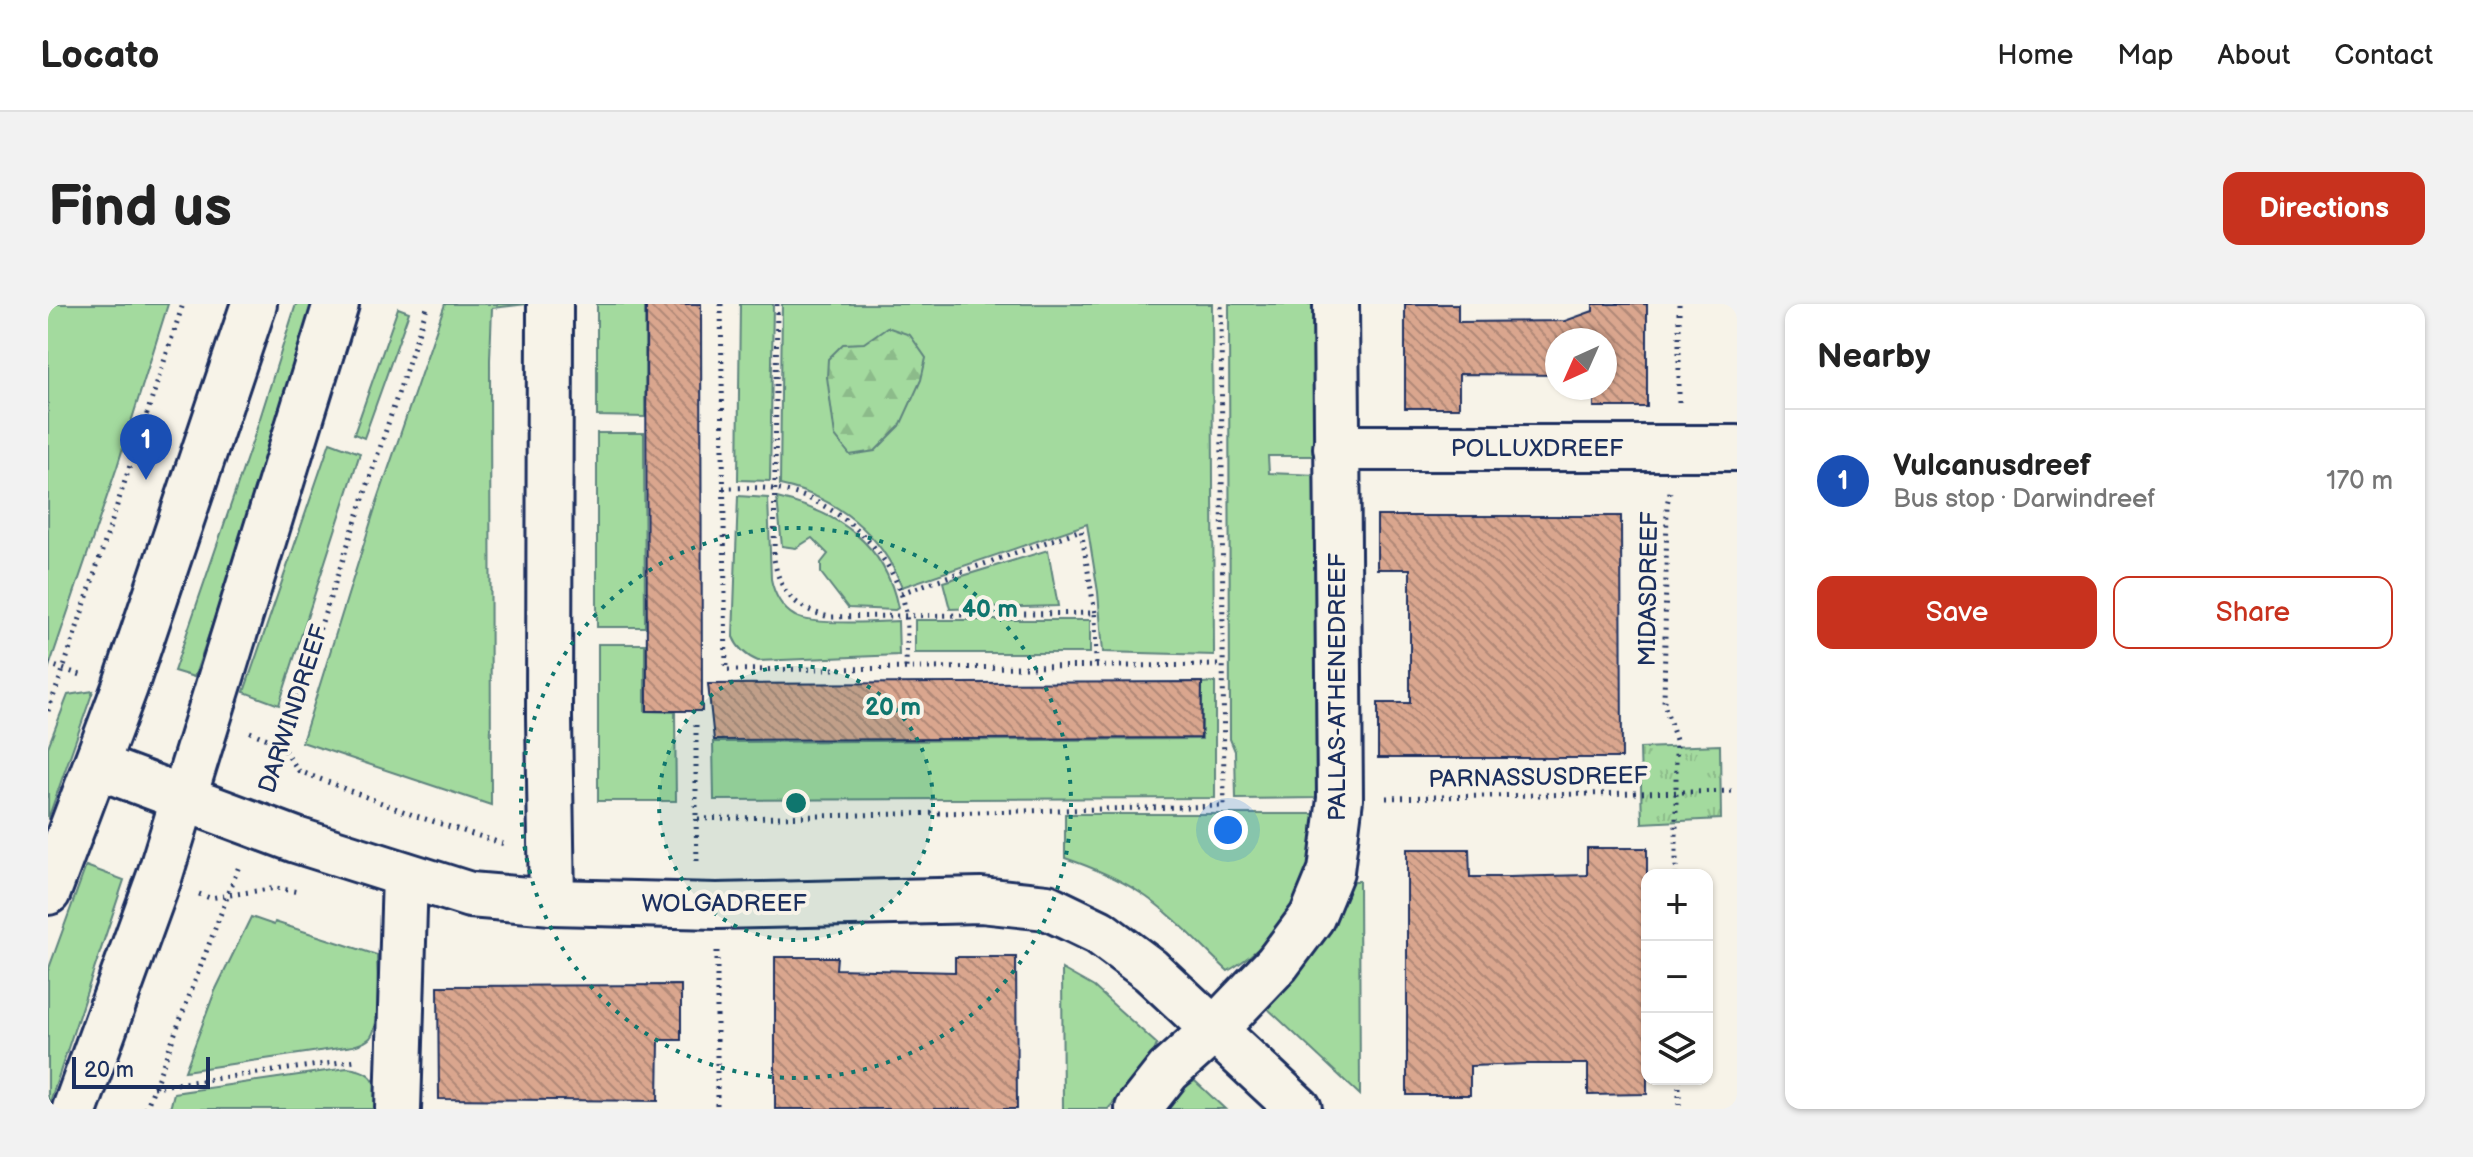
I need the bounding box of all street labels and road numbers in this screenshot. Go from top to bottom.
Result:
street label: POLLUXDREEF [1451,434,1624,463]
street label: MIDASDREEF [1633,511,1664,667]
street label: PALLAS-ATHENEDREEF [1323,552,1352,821]
street label: DARWINDREEF [253,621,334,797]
street label: PARNASSUSDREEF [1428,761,1649,794]
street label: WOLGADREEF [641,889,807,918]

